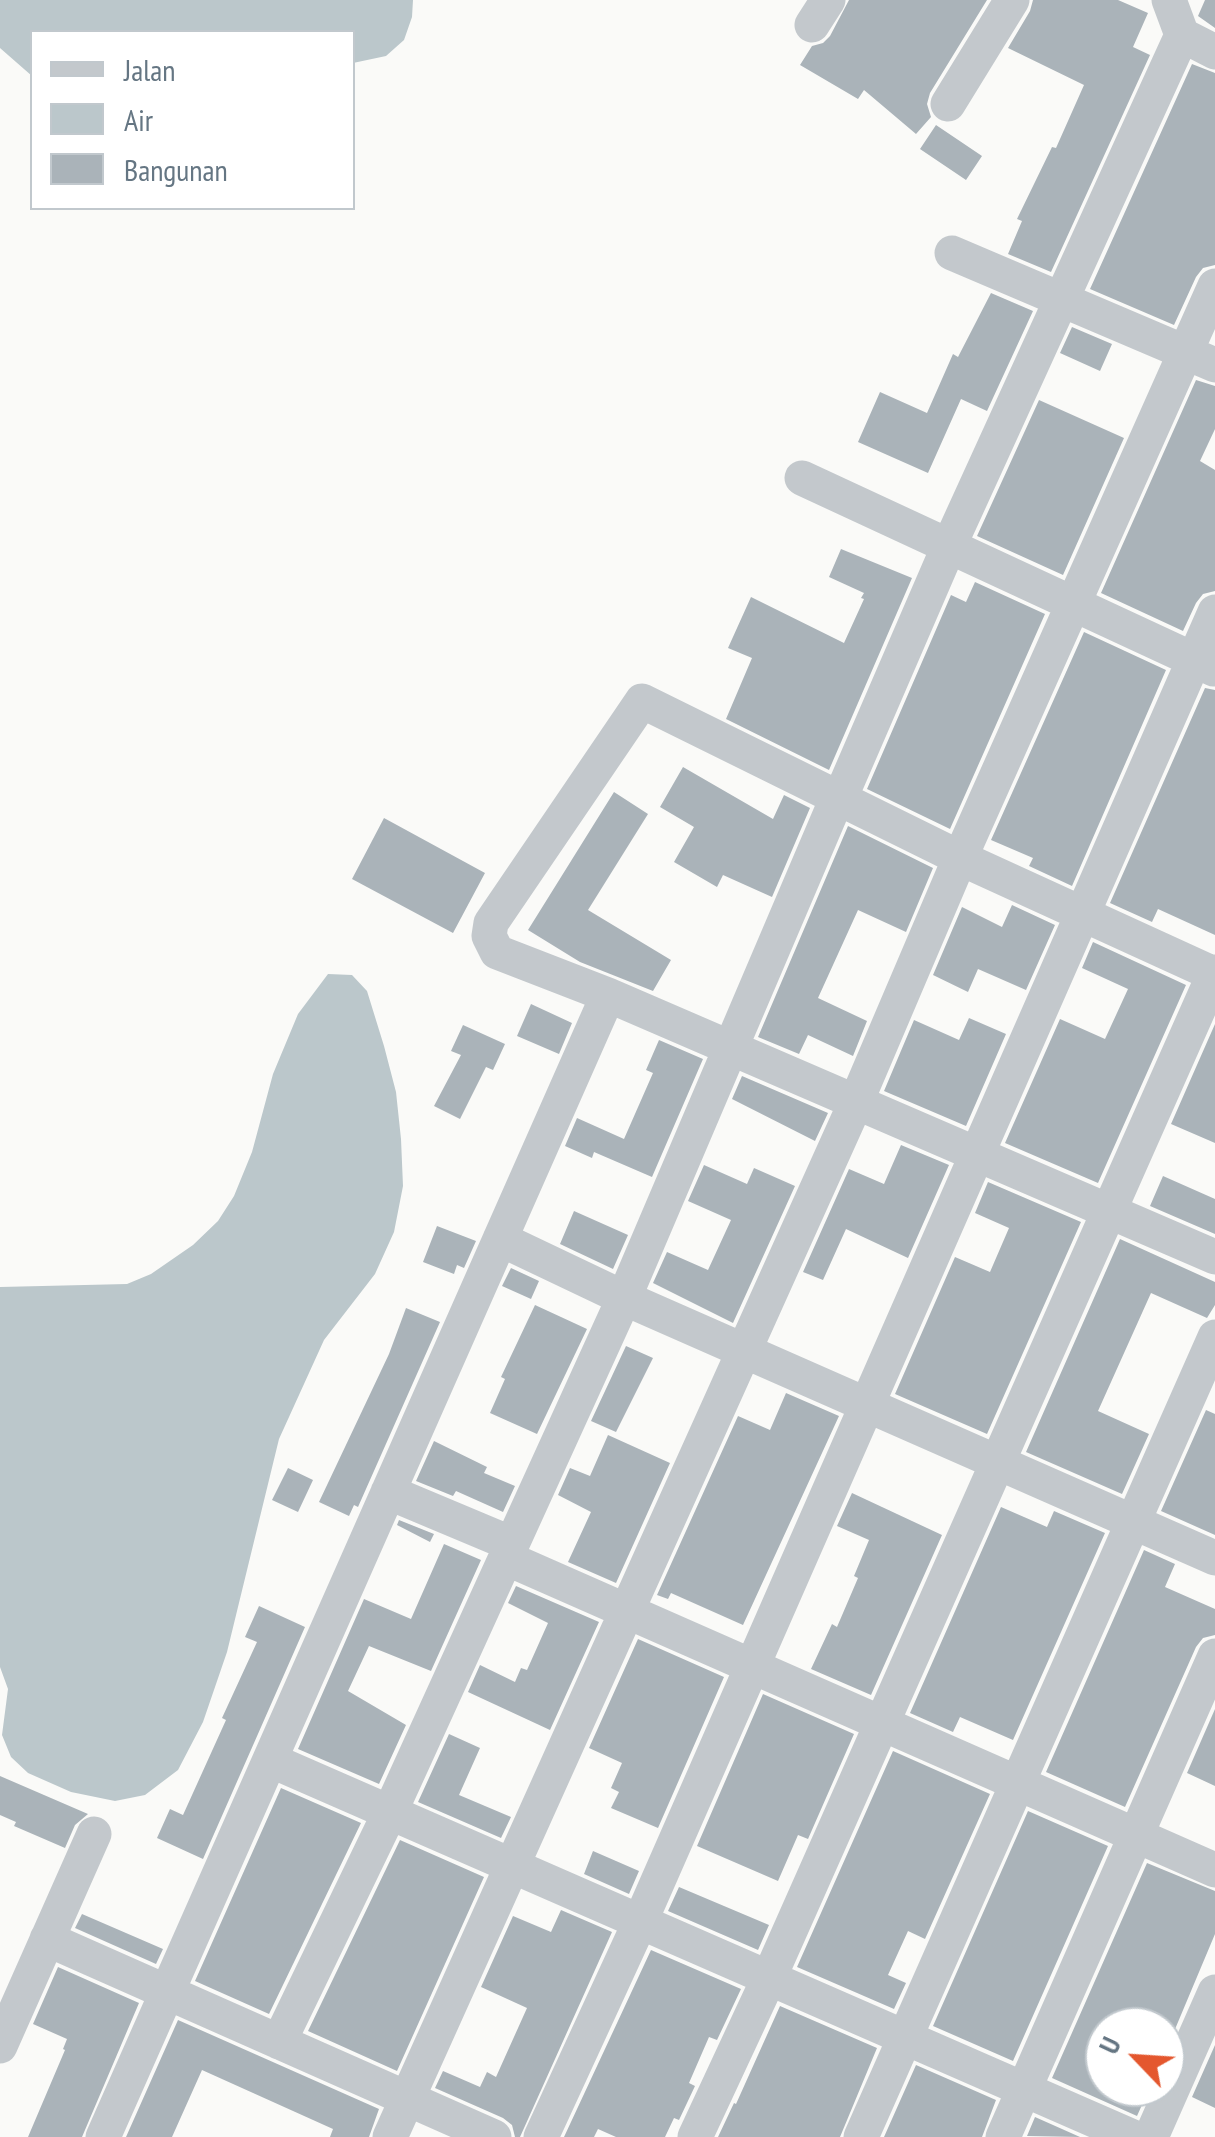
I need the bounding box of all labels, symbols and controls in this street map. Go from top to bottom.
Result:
legend [30,30,355,210]
text: Jalan [124,50,175,89]
text: Air [124,100,153,139]
text: Bangunan [124,150,228,189]
north arrow [1085,2007,1185,2107]
text: U [1089,2031,1129,2059]

